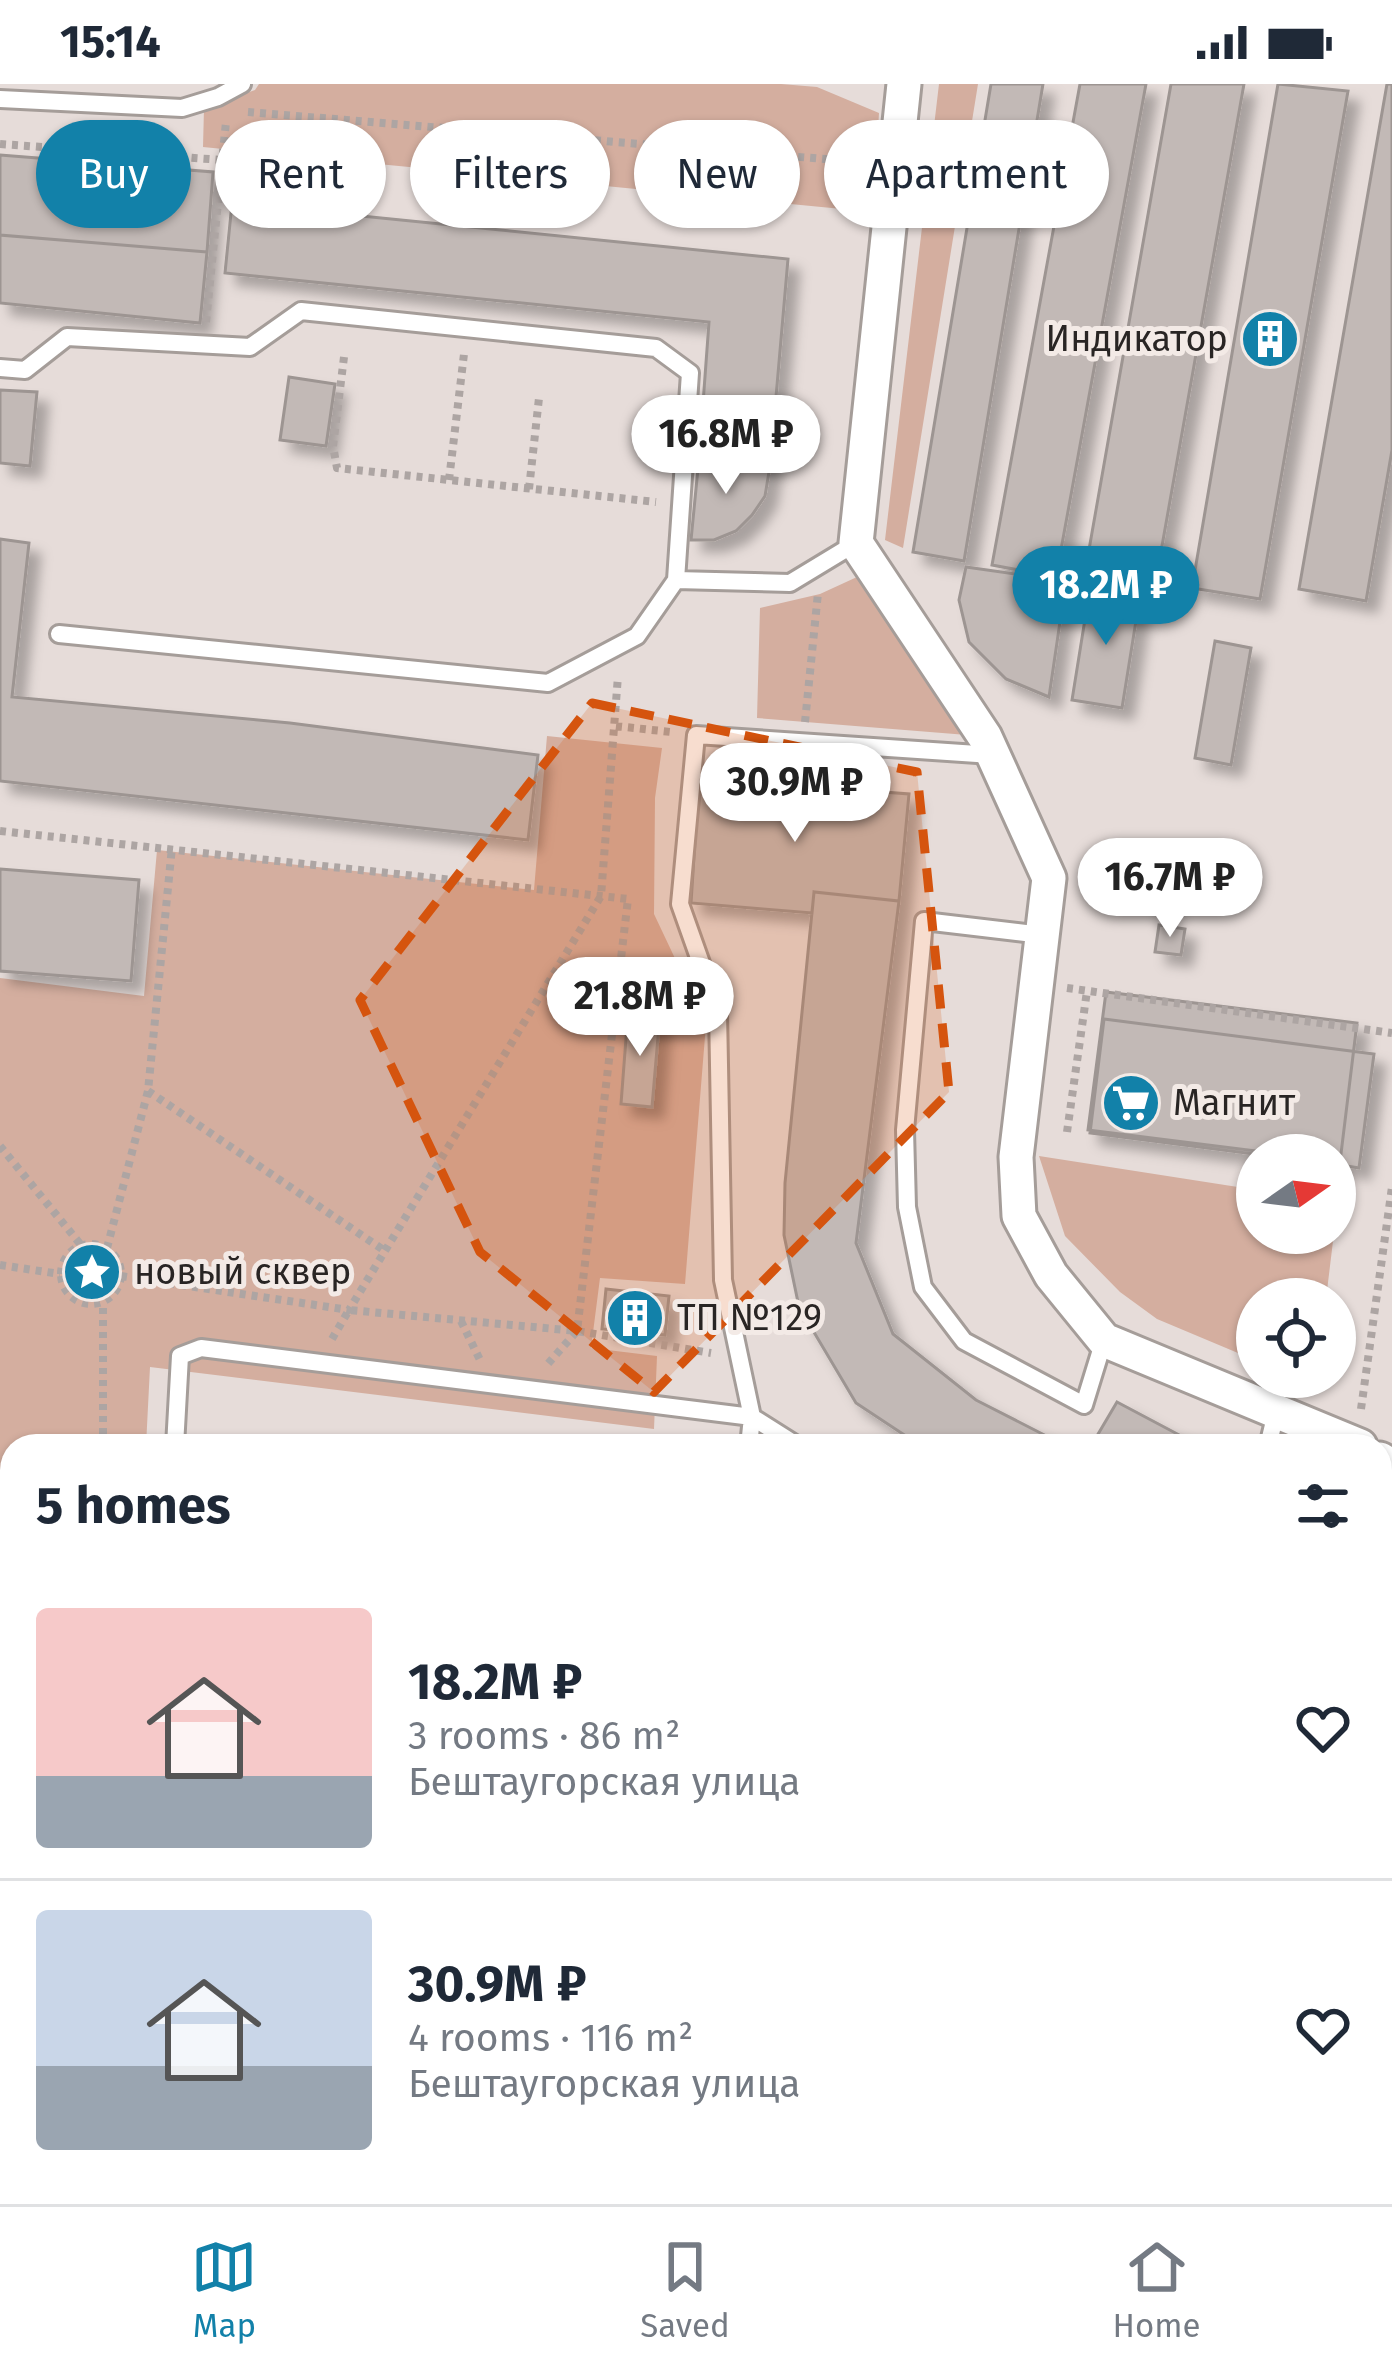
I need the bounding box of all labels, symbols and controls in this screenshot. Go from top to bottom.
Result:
text: 15:14 [60,15,161,69]
chip: Buy [36,120,191,228]
chip: Rent [215,120,386,228]
chip: Filters [410,120,610,228]
chip: New [634,120,800,228]
chip: Apartment [824,120,1109,228]
building icon: Индикатор [1239,308,1301,370]
place label: Индикатор [1046,317,1228,361]
pin: 16.8M ₽ [615,395,837,497]
text: 16.8M ₽ [658,411,794,457]
pin: 18.2M ₽ [995,546,1217,648]
text: 18.2M ₽ [1039,562,1173,608]
pin: 30.9M ₽ [684,743,906,845]
text: 30.9M ₽ [727,759,863,805]
pin: 16.7M ₽ [1059,838,1281,940]
text: 16.7M ₽ [1105,854,1235,900]
pin: 21.8M ₽ [529,957,751,1059]
text: 21.8M ₽ [574,973,706,1019]
supermarket icon: Магнит [1100,1072,1162,1134]
place label: Магнит [1173,1081,1296,1125]
north arrow [1236,1134,1356,1254]
map controls [1236,1134,1356,1398]
place icon: новый сквер [61,1241,123,1303]
place label: новый сквер [134,1250,351,1294]
button: locate [1236,1278,1356,1398]
building icon: ТП №129 [604,1287,666,1349]
place label: ТП №129 [677,1296,822,1340]
icon: filters [1290,1473,1356,1539]
text: 5 homes [36,1475,231,1537]
text: 18.2M ₽ [408,1651,582,1713]
icon: home [132,1656,276,1800]
icon: heart [1290,1695,1356,1761]
text: 3 rooms · 86 m² [408,1713,680,1759]
text: Бештаугорская улица [408,1759,800,1805]
text: 30.9M ₽ [408,1953,587,2015]
icon: home [132,1958,276,2102]
icon: heart [1290,1997,1356,2063]
text: 4 rooms · 116 m² [408,2015,693,2061]
text: Бештаугорская улица [408,2061,800,2107]
tab: Map [191,2234,257,2346]
tab: Saved [640,2234,730,2346]
tab: Home [1113,2234,1201,2346]

